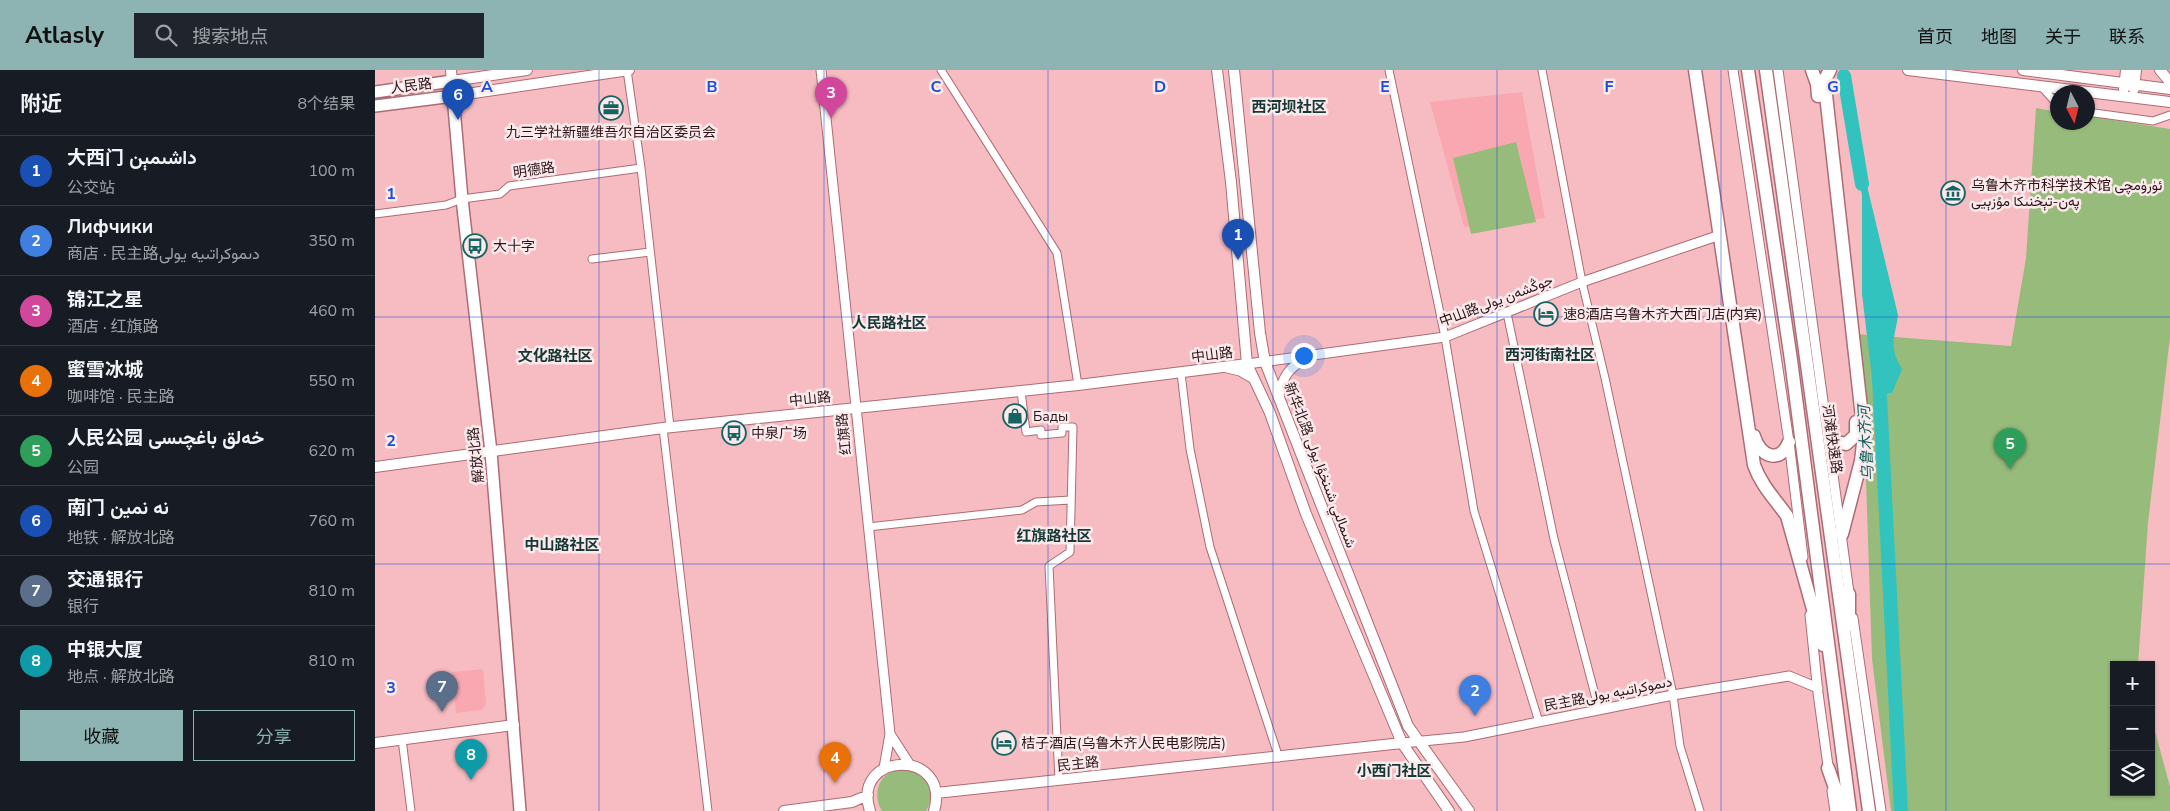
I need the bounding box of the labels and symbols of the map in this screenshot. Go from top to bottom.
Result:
street label: 人民路 [389,74,433,98]
text: A [481,76,493,98]
text: B [706,76,718,98]
text: C [931,76,942,98]
text: D [1154,76,1166,98]
text: E [1380,76,1390,98]
text: F [1605,76,1614,98]
text: G [1827,76,1839,98]
pin: 3 [815,77,847,118]
pin: 6 [442,79,474,120]
north arrow [2050,85,2095,130]
office icon: 九三学社新疆维吾尔自治区委员会 [598,95,624,121]
district label: 西河坝社区 [1251,97,1327,117]
place label: 九三学社新疆维吾尔自治区委员会 [506,123,716,142]
street label: 明德路 [512,158,556,182]
place label: 乌鲁木齐市科学技术馆 ئۈرۈمچى پەن-تېخنىكا مۇزېيى [1971,176,2162,211]
museum icon: 乌鲁木齐市科学技术馆 ئۈرۈمچى پەن-تېخنىكا مۇزېيى [1940,180,1966,206]
text: 1 [386,183,396,205]
pin: 1 [1222,219,1254,260]
bus stop icon: 大十字 [462,233,488,259]
place label: 大十字 [493,237,535,256]
street label: 中山路جوڭشەن يولى [1436,271,1556,331]
hotel icon: 速8酒店乌鲁木齐大西门店(内宾) [1533,301,1559,327]
place label: 速8酒店乌鲁木齐大西门店(内宾) [1563,305,1762,324]
district label: 人民路社区 [851,313,927,333]
street label: 中山路 [1190,343,1234,367]
your location [1291,343,1317,369]
district label: 西河街南社区 [1505,345,1595,365]
district label: 文化路社区 [517,346,593,366]
street label: 新华北路 شىمالىي شىنخۇا يولى [1278,379,1360,551]
street label: 中山路 [788,387,832,411]
water label: 乌鲁木齐河 [1854,402,1878,481]
shop icon: Бады [1002,403,1028,429]
street label: 河滩快速路 [1818,403,1846,475]
place label: Бады [1033,407,1068,426]
street label: 红旗路 [832,412,856,456]
bus stop icon: 中泉广场 [721,420,747,446]
place label: 中泉广场 [751,424,807,443]
street label: 解放北路 [464,426,488,484]
pin: 5 [1994,428,2026,469]
text: 2 [386,430,396,452]
district label: 红旗路社区 [1016,526,1092,546]
district label: 中山路社区 [524,535,600,555]
pin: 7 [426,671,458,712]
street label: 民主路دىموكراتىيە يولى [1542,672,1674,716]
pin: 2 [1459,675,1491,716]
text: 3 [386,677,396,699]
hotel icon: 桔子酒店(乌鲁木齐人民电影院店) [991,730,1017,756]
place label: 桔子酒店(乌鲁木齐人民电影院店) [1021,734,1226,753]
pin: 8 [455,739,487,780]
pin: 4 [819,742,851,783]
street label: 民主路 [1056,752,1100,776]
district label: 小西门社区 [1356,761,1432,781]

